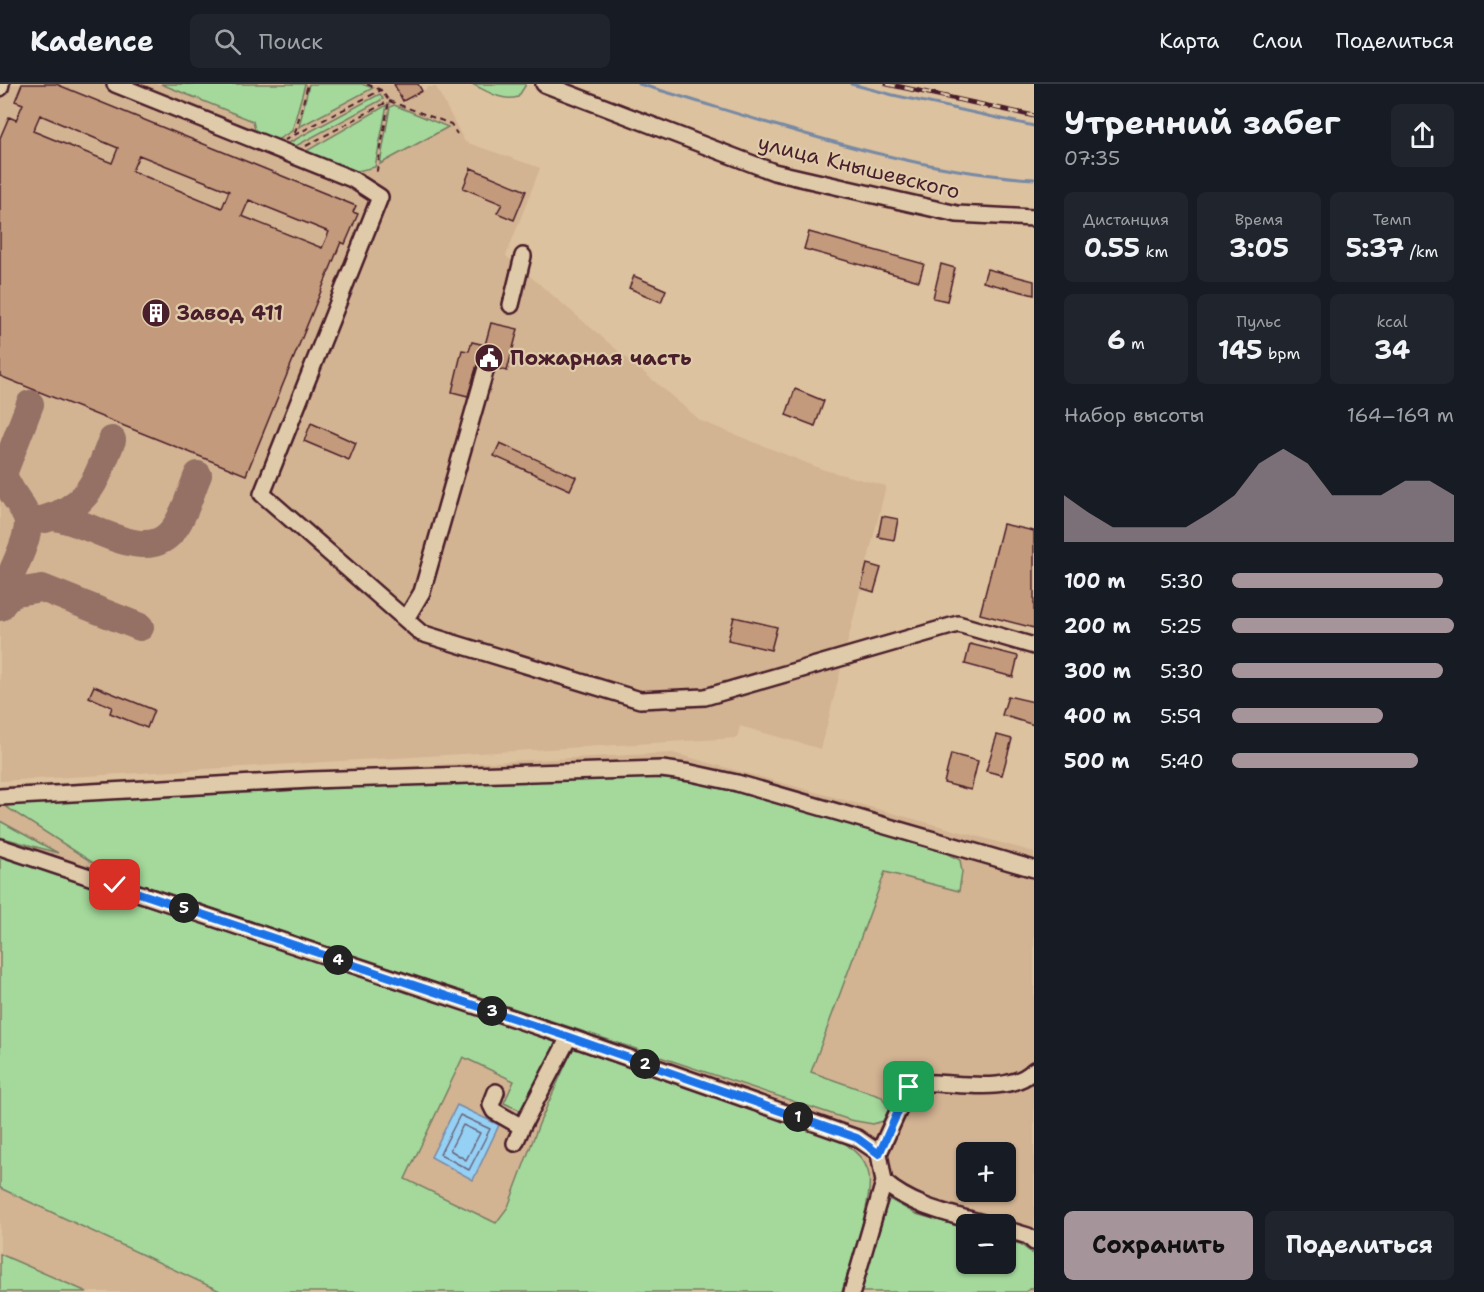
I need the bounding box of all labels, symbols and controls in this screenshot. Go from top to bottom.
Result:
search box [190,14,610,68]
text: Kadence [30,22,154,60]
icon: search [211,25,244,58]
text: Поиск [259,27,323,56]
text: Карта [1159,27,1219,55]
text: Слои [1252,27,1303,55]
text: Поделиться [1336,27,1454,55]
text: Утренний забег [1064,100,1341,145]
button: share [1391,104,1454,167]
street label: улица Кнышевского [755,128,963,206]
text: 07:35 [1064,145,1120,171]
text: Дистанция [1083,209,1169,230]
text: Время [1235,209,1283,230]
text: Темп [1373,209,1411,230]
text: 0.55 [1084,230,1140,265]
text: 3:05 [1229,230,1289,265]
text: 5:37 [1346,230,1404,265]
text: km [1140,241,1168,262]
text: /km [1404,241,1438,262]
building icon: Завод 411 [140,297,172,329]
place label: Завод 411 [177,299,283,327]
text: Пульс [1237,311,1281,332]
text: kcal [1376,311,1408,332]
text: 6 [1107,322,1125,357]
text: 145 [1218,332,1263,367]
text: 34 [1374,332,1410,367]
text: m [1125,333,1145,354]
public building icon: Пожарная часть [473,342,505,374]
text: bpm [1263,343,1300,364]
place label: Пожарная часть [510,344,692,372]
text: Набор высоты [1064,402,1204,428]
text: 164–169 m [1347,402,1454,428]
text: 100 m [1064,568,1126,594]
text: 5:30 [1160,568,1204,594]
text: 200 m [1064,613,1131,639]
text: 5:25 [1160,613,1202,639]
text: 300 m [1064,658,1131,684]
text: 5:30 [1160,658,1204,684]
text: 400 m [1064,703,1131,729]
text: 5:59 [1160,703,1202,729]
text: 500 m [1064,748,1130,774]
text: 5:40 [1160,748,1204,774]
pin [89,859,140,910]
icon: check [98,868,131,901]
pin: 5 [169,893,199,923]
text: 5 [179,897,189,918]
pin: 4 [323,945,353,975]
text: 4 [332,949,344,970]
pin: 3 [477,996,507,1026]
text: 3 [486,1000,498,1021]
pin: 2 [630,1049,660,1079]
text: 2 [639,1053,651,1074]
pin [883,1061,934,1112]
icon: arrive [892,1070,925,1103]
pin: 1 [783,1102,813,1132]
text: 1 [794,1106,802,1127]
map controls [956,1142,1016,1274]
button: + [956,1142,1016,1202]
button: Сохранить [1064,1211,1253,1280]
button: Поделиться [1265,1211,1454,1280]
button: − [956,1214,1016,1274]

